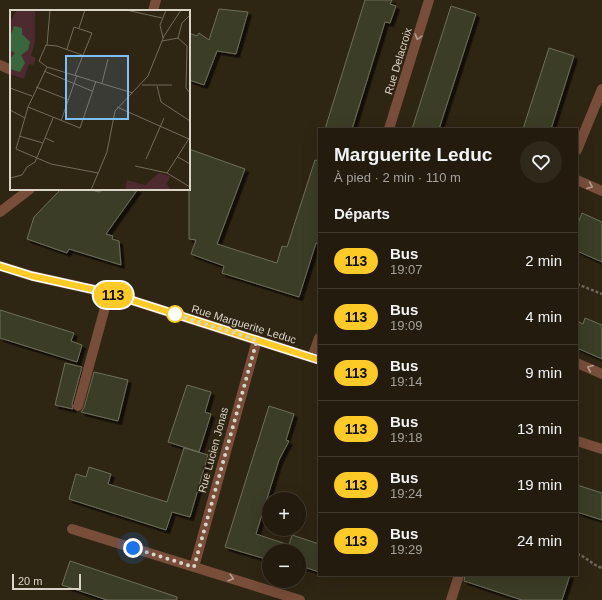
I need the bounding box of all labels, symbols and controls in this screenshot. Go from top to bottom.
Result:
inset map [10,10,190,190]
street label: Rue Delacroix [382,26,414,96]
one-way arrow [414,34,423,41]
button: heart [520,141,562,183]
text: Marguerite Leduc [334,144,492,165]
text: À pied · 2 min · 110 m [334,170,461,185]
one-way arrow [586,181,593,189]
text: Départs [334,205,390,222]
text: Bus [390,245,418,262]
text: 2 min [525,252,562,269]
text: 113 [345,253,367,269]
text: 19:07 [390,262,423,277]
line badge: 113 [90,282,136,308]
text: 113 [102,287,124,303]
text: Bus [390,301,418,318]
street label: Rue Marguerite Leduc [190,302,298,346]
unlabelled marker [166,305,184,323]
text: 4 min [525,308,562,325]
text: 113 [345,309,367,325]
text: 19:09 [390,318,423,333]
text: Bus [390,357,418,374]
text: 9 min [525,364,562,381]
text: 113 [345,365,367,381]
one-way arrow [586,365,593,373]
text: 19:14 [390,374,423,389]
street label: Rue Lucien Jonas [196,405,230,494]
text: Bus [390,413,418,430]
text: 13 min [517,420,562,437]
text: 113 [345,421,367,437]
text: 19:18 [390,430,423,445]
text: Bus [390,469,418,486]
text: 19 min [517,476,562,493]
text: 113 [345,477,367,493]
text: 19:24 [390,486,423,501]
map controls [262,492,306,588]
button: + [262,492,306,536]
text: Bus [390,525,418,542]
text: 24 min [517,532,562,549]
text: 113 [345,533,367,549]
your location [123,538,143,558]
text: 19:29 [390,542,423,557]
button: − [262,544,306,588]
scale bar [12,572,81,591]
one-way arrow [227,573,234,582]
text: 20 m [18,575,42,587]

